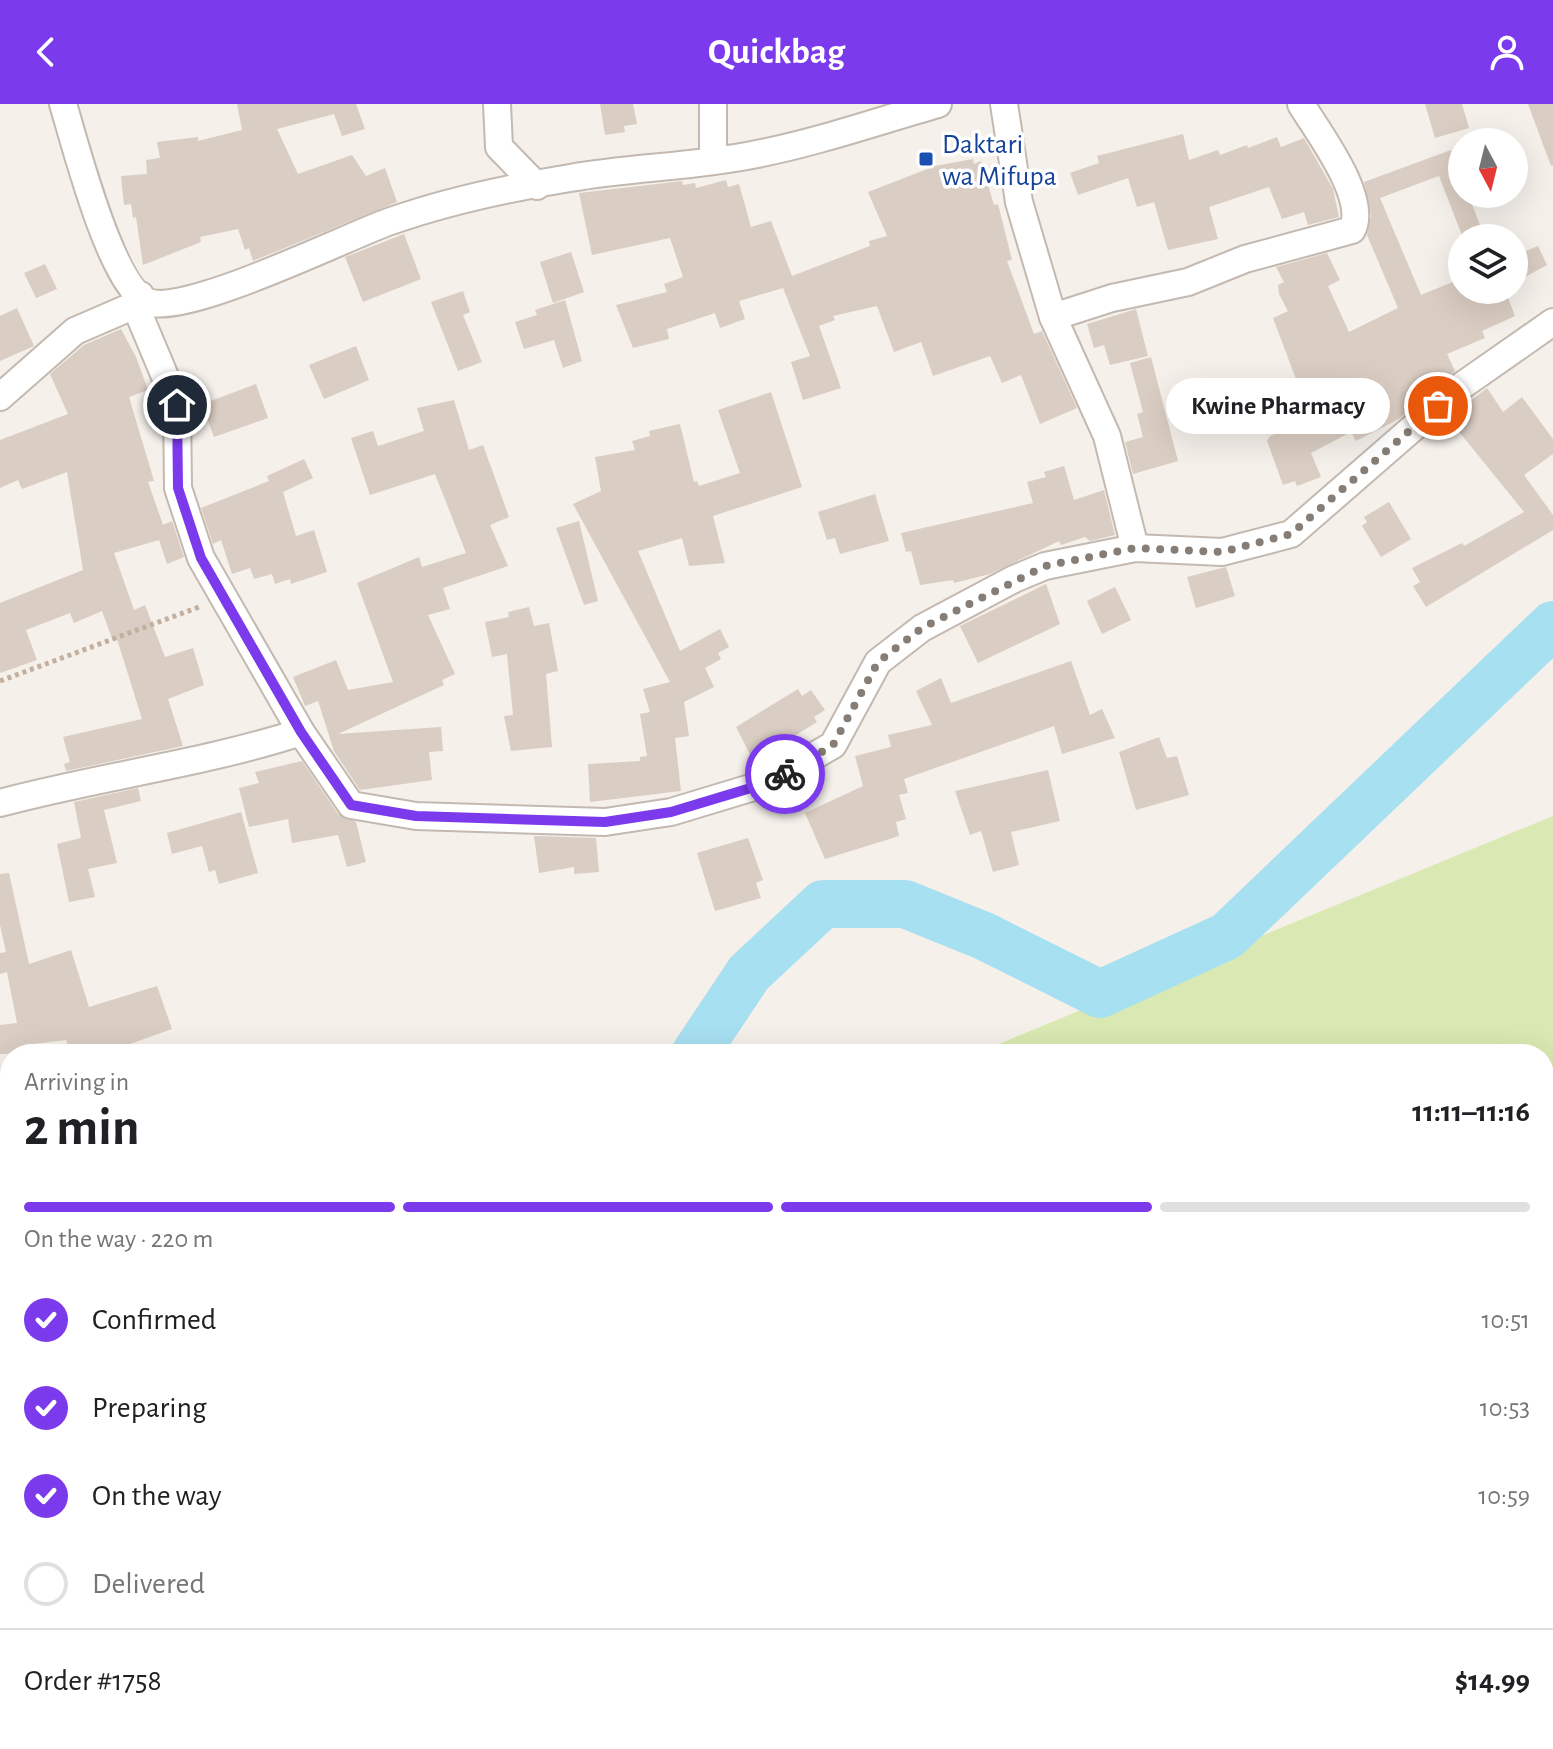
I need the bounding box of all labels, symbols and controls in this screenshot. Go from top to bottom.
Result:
icon: back [24,30,68,74]
icon: person [1485,30,1529,74]
text: Quickbag [708,34,845,70]
north arrow [1448,128,1528,208]
map controls [1448,128,1528,304]
place label: Daktari wa Mifupa [942,131,1057,191]
marker: Daktari wa Mifupa [917,150,935,168]
button: layers [1448,224,1528,304]
pin [143,371,211,439]
pin [1404,372,1472,440]
callout: Kwine Pharmacy [1166,378,1390,434]
icon: home [155,383,199,427]
icon: bag [1416,384,1460,428]
text: Kwine Pharmacy [1191,393,1365,419]
courier [745,734,825,814]
icon: bike [763,752,807,796]
text: Arriving in [24,1069,129,1095]
text: 11:11–11:16 [1412,1097,1530,1127]
text: 2 min [24,1102,139,1154]
text: On the way · 220 m [24,1226,213,1252]
icon: check [24,1298,68,1342]
text: Confirmed [92,1305,216,1335]
text: 10:51 [1482,1307,1530,1333]
icon: check [24,1386,68,1430]
text: Preparing [92,1393,207,1423]
text: 10:53 [1480,1395,1530,1421]
icon: check [24,1474,68,1518]
text: On the way [92,1481,221,1511]
text: 10:59 [1478,1483,1530,1509]
text: Delivered [92,1569,205,1599]
text: Order #1758 [24,1666,162,1696]
text: $14.99 [1455,1666,1530,1696]

